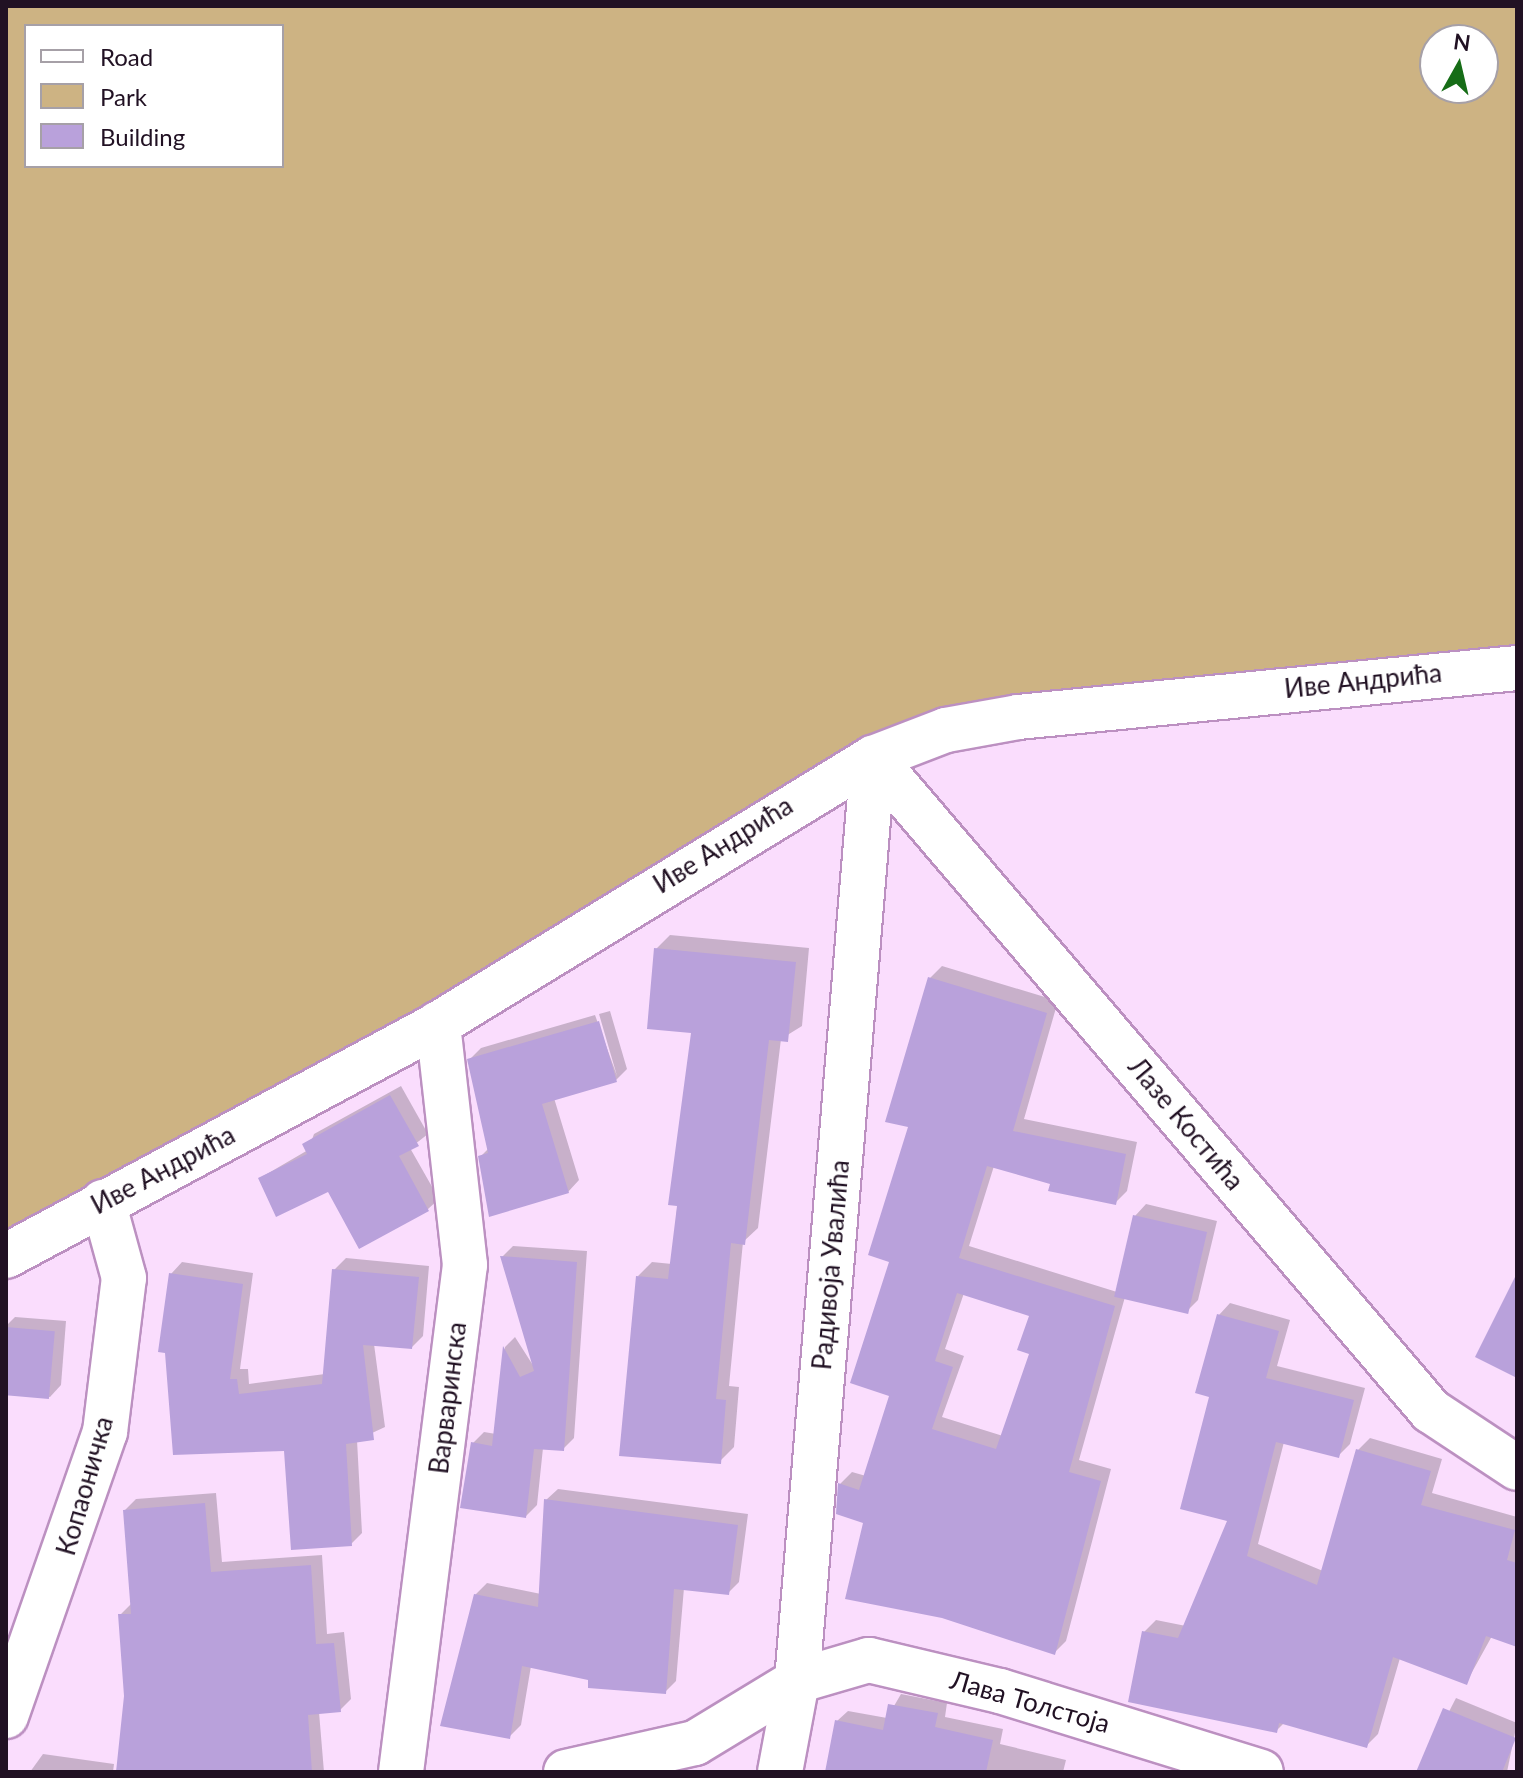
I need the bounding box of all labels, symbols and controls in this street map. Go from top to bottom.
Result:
legend [24,24,284,168]
north arrow [1419,24,1499,104]
text: N [1452,27,1472,56]
text: Road [100,42,153,71]
text: Park [100,82,147,111]
text: Building [100,122,185,151]
street label: Иве Андрића [1283,657,1443,705]
street label: Иве Андрића [648,790,798,900]
street label: Лазе Костића [1122,1052,1250,1196]
street label: Иве Андрића [86,1119,240,1221]
street label: Радивоја Увалића [806,1159,856,1371]
street label: Варваринска [423,1320,473,1476]
street label: Копаоничка [50,1413,120,1559]
street label: Лава Толстоја [947,1664,1113,1740]

